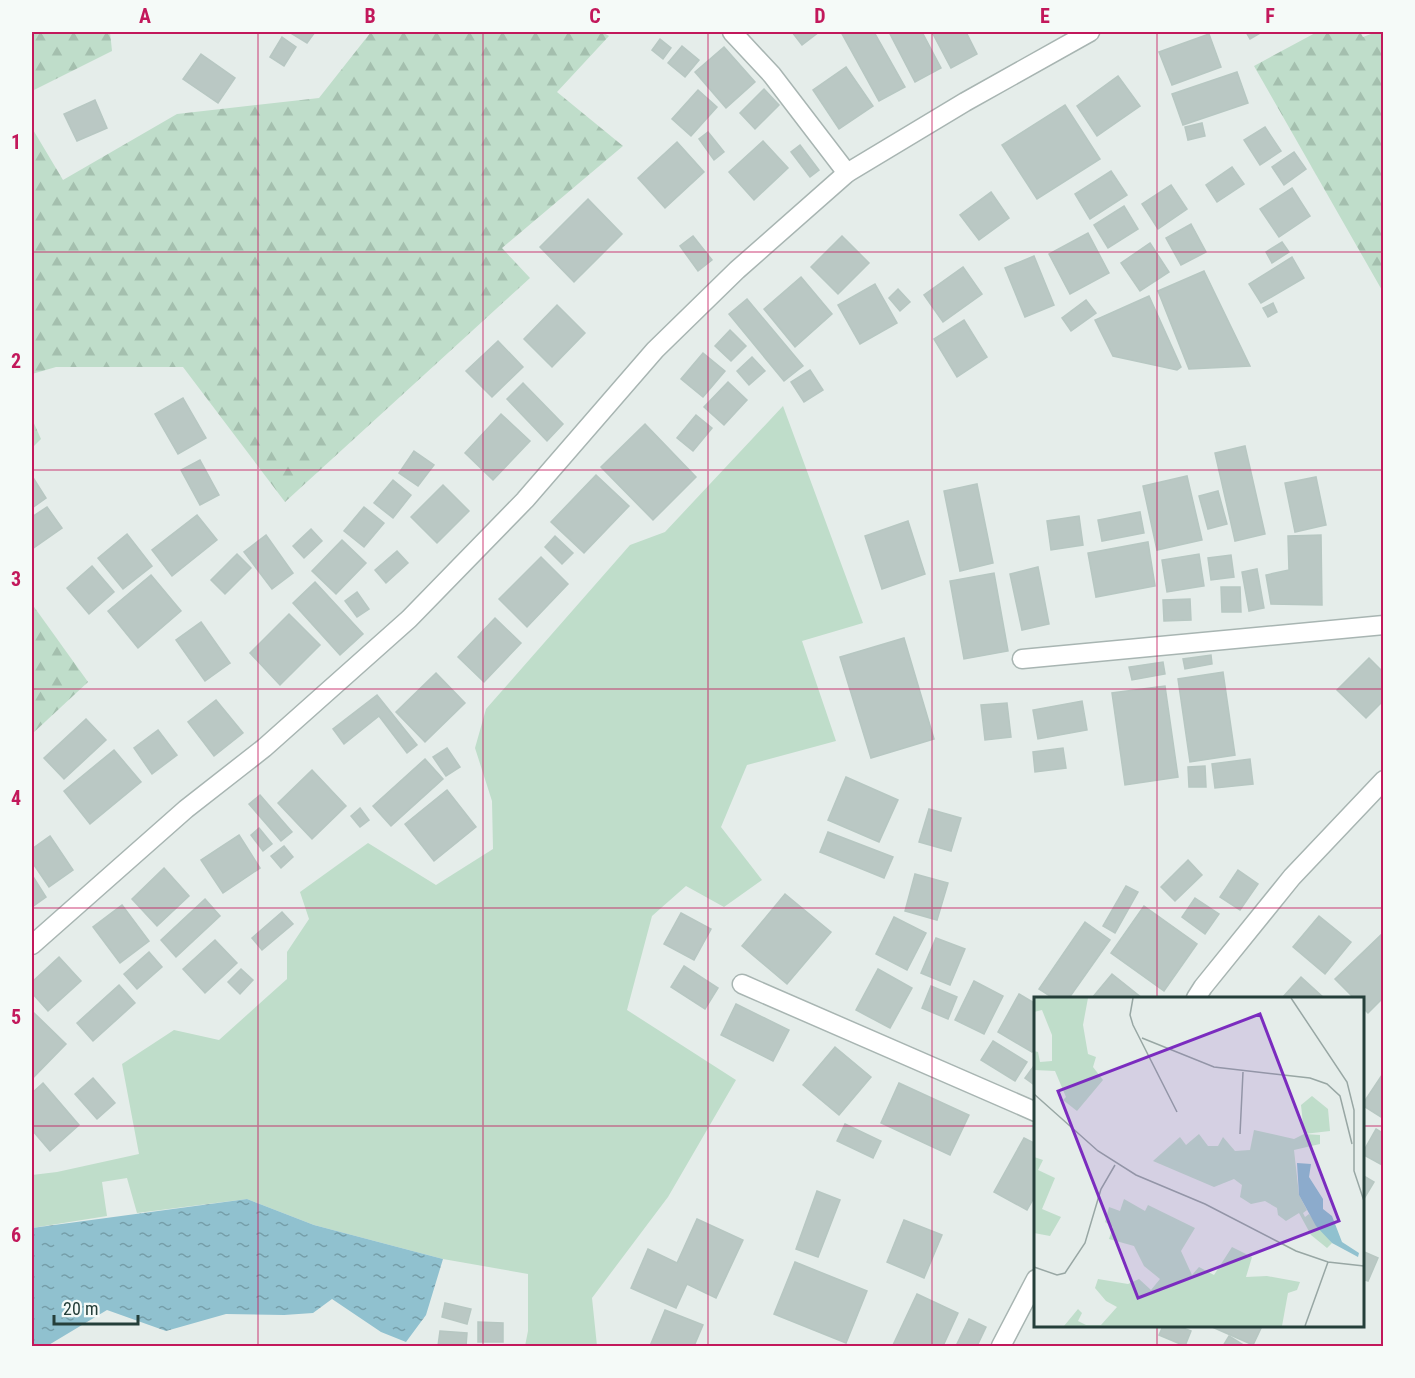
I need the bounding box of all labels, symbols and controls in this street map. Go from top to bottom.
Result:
text: A [139,4,151,28]
text: B [364,4,376,28]
text: C [589,4,601,28]
text: D [814,4,826,28]
text: E [1040,4,1050,28]
text: F [1265,4,1275,28]
text: 1 [11,130,21,154]
text: 2 [11,349,21,373]
text: 3 [11,567,21,591]
text: 4 [11,786,21,810]
inset map [1034,997,1364,1327]
text: 5 [11,1005,21,1029]
text: 6 [11,1223,21,1247]
scale bar [54,1288,138,1326]
text: 20 m [63,1298,98,1319]

